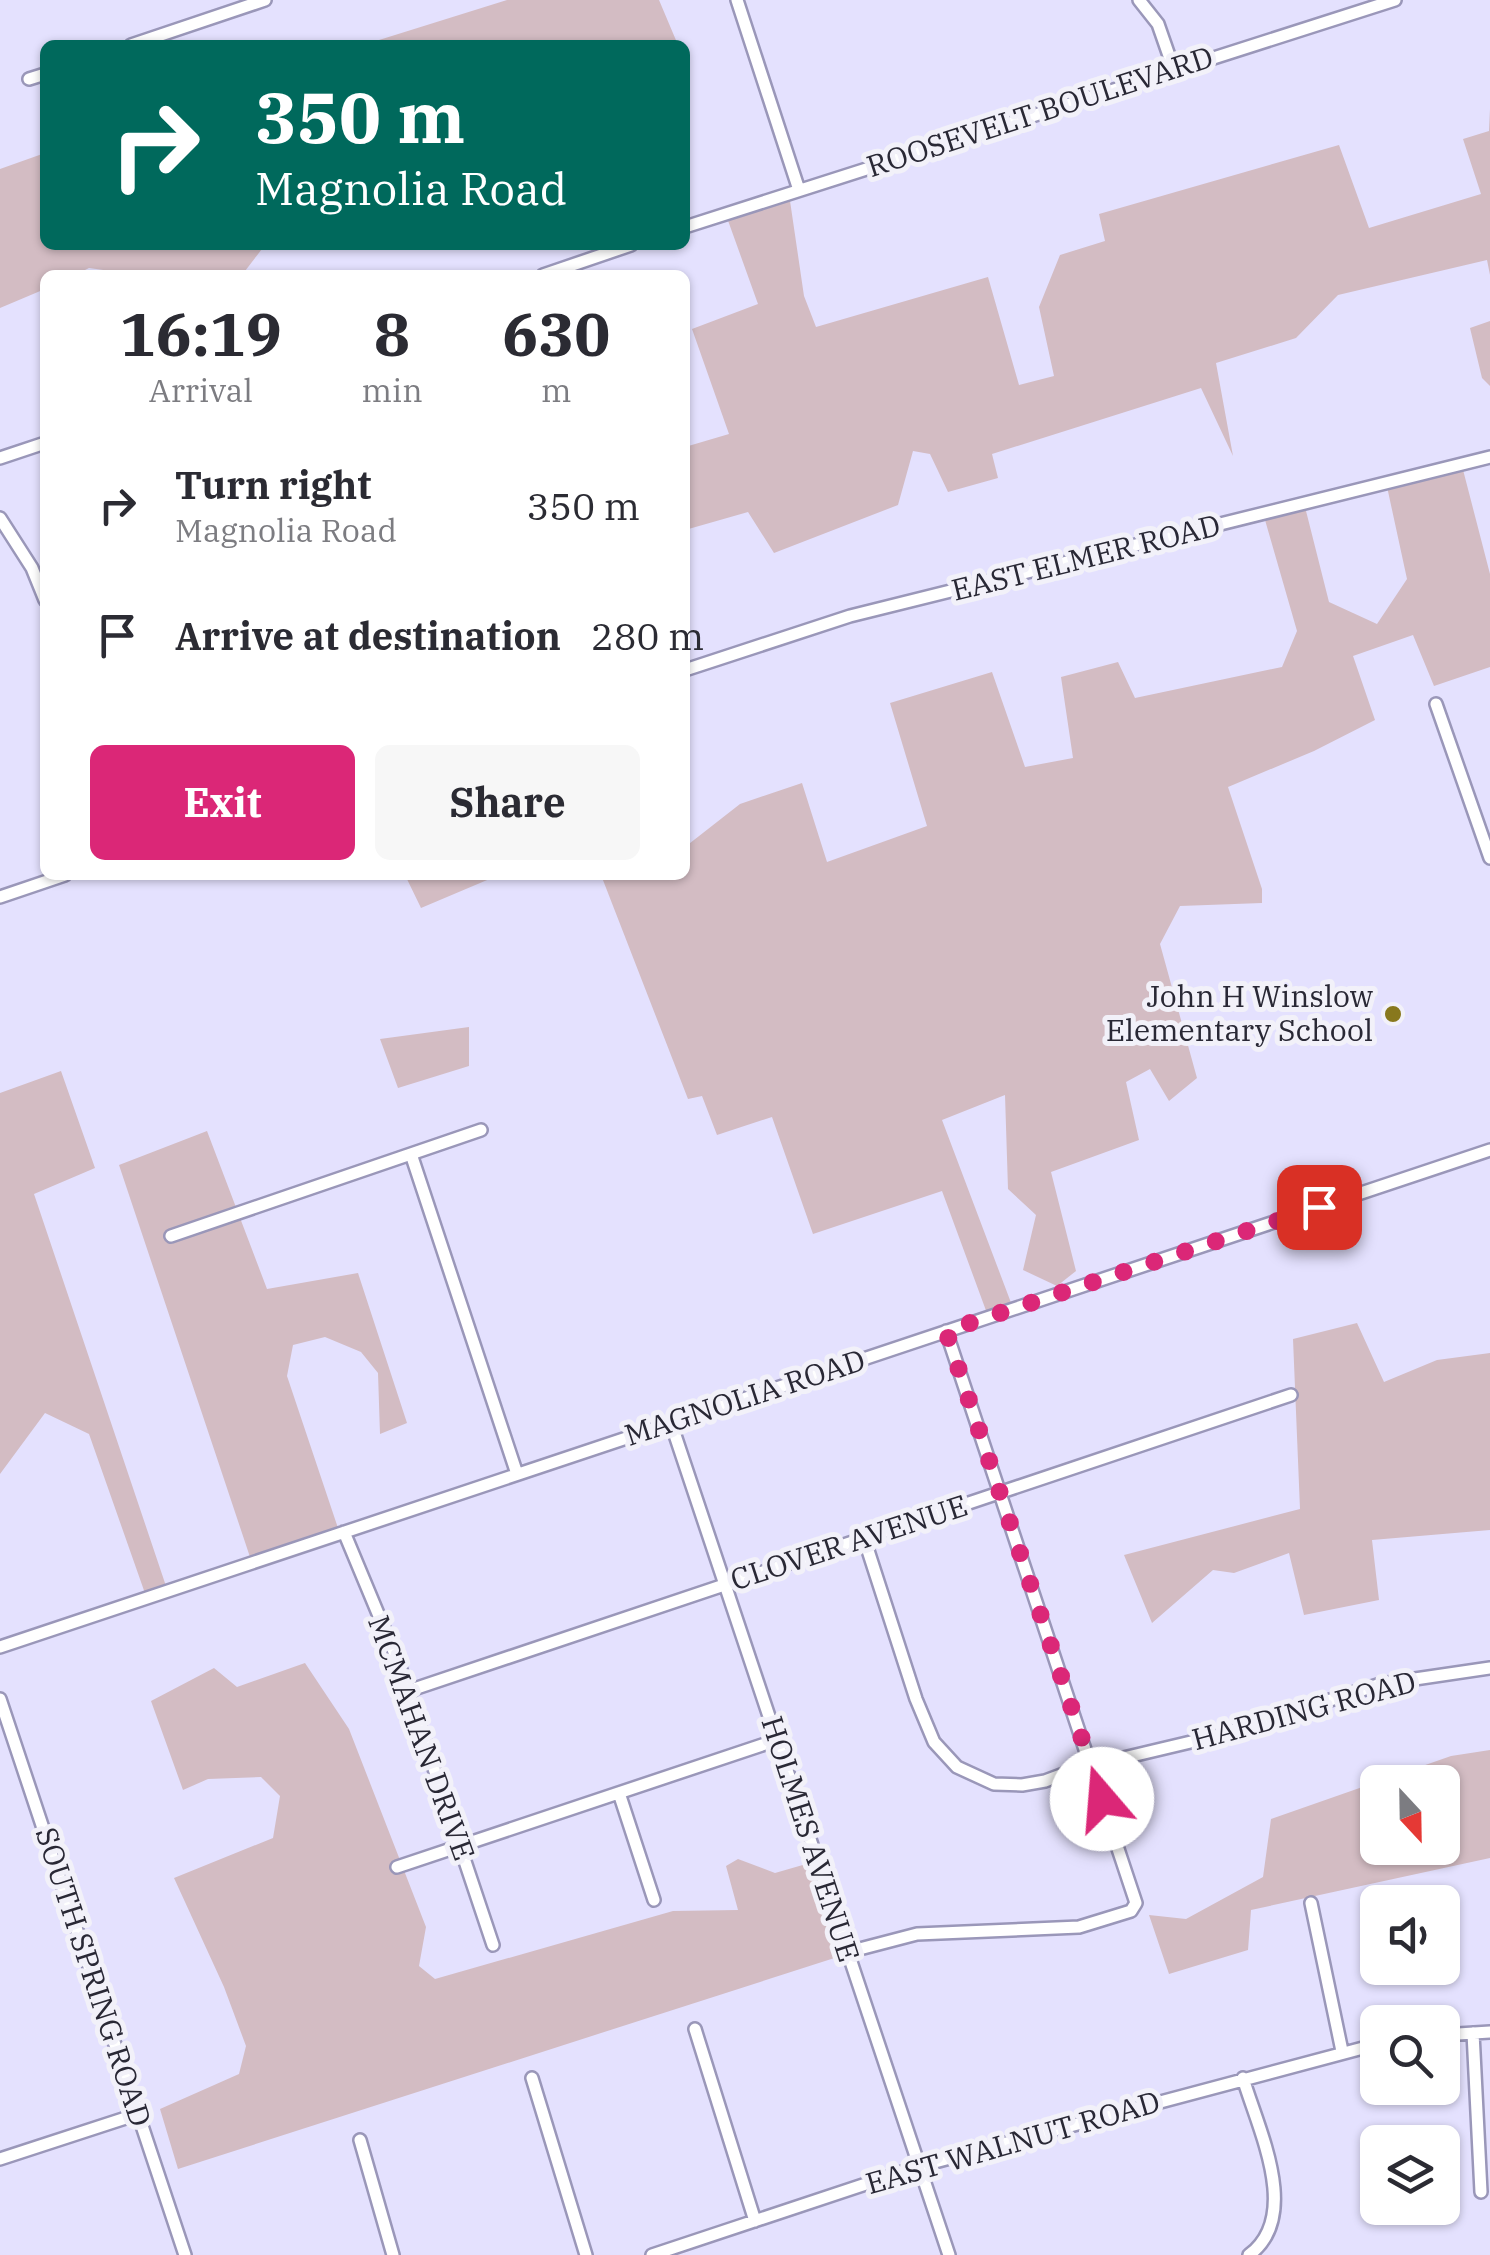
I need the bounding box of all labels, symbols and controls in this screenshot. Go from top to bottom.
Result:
street label: ROOSEVELT BOULEVARD [861,36,1218,185]
text: 350 m [255,71,465,162]
icon: right [90,80,220,210]
text: Magnolia Road [255,159,567,217]
text: 16:19 [120,294,282,373]
text: 8 [374,294,410,373]
text: 630 [502,294,610,373]
text: Arrival [149,369,253,411]
text: min [362,369,423,411]
text: m [541,369,572,411]
text: Turn right [175,460,371,509]
icon: right [90,478,145,533]
text: 350 m [527,481,640,530]
street label: EAST ELMER ROAD [947,504,1224,609]
text: Magnolia Road [175,509,397,551]
icon: arrive [90,608,145,663]
text: Arrive at destination [175,611,561,660]
text: 280 m [591,611,704,660]
button: Exit [90,745,355,860]
button: Share [375,745,640,860]
place label: John H Winslow Elementary School [1106,976,1374,1049]
marker: John H Winslow Elementary School [1382,1003,1404,1025]
pin [1277,1165,1362,1250]
icon: arrive [1292,1180,1347,1235]
street label: MAGNOLIA ROAD [619,1339,870,1454]
street label: CLOVER AVENUE [725,1485,972,1598]
street label: MCMAHAN DRIVE [360,1610,485,1865]
street label: HARDING ROAD [1187,1661,1420,1758]
street label: HOLMES AVENUE [753,1711,869,1966]
position arrow [1050,1747,1154,1851]
north arrow [1360,1765,1460,1865]
map controls [1360,1765,1460,2225]
street label: SOUTH SPRING ROAD [28,1822,161,2131]
button: sound [1360,1885,1460,1985]
button: search [1360,2005,1460,2105]
street label: EAST WALNUT ROAD [861,2081,1164,2202]
button: layers [1360,2125,1460,2225]

